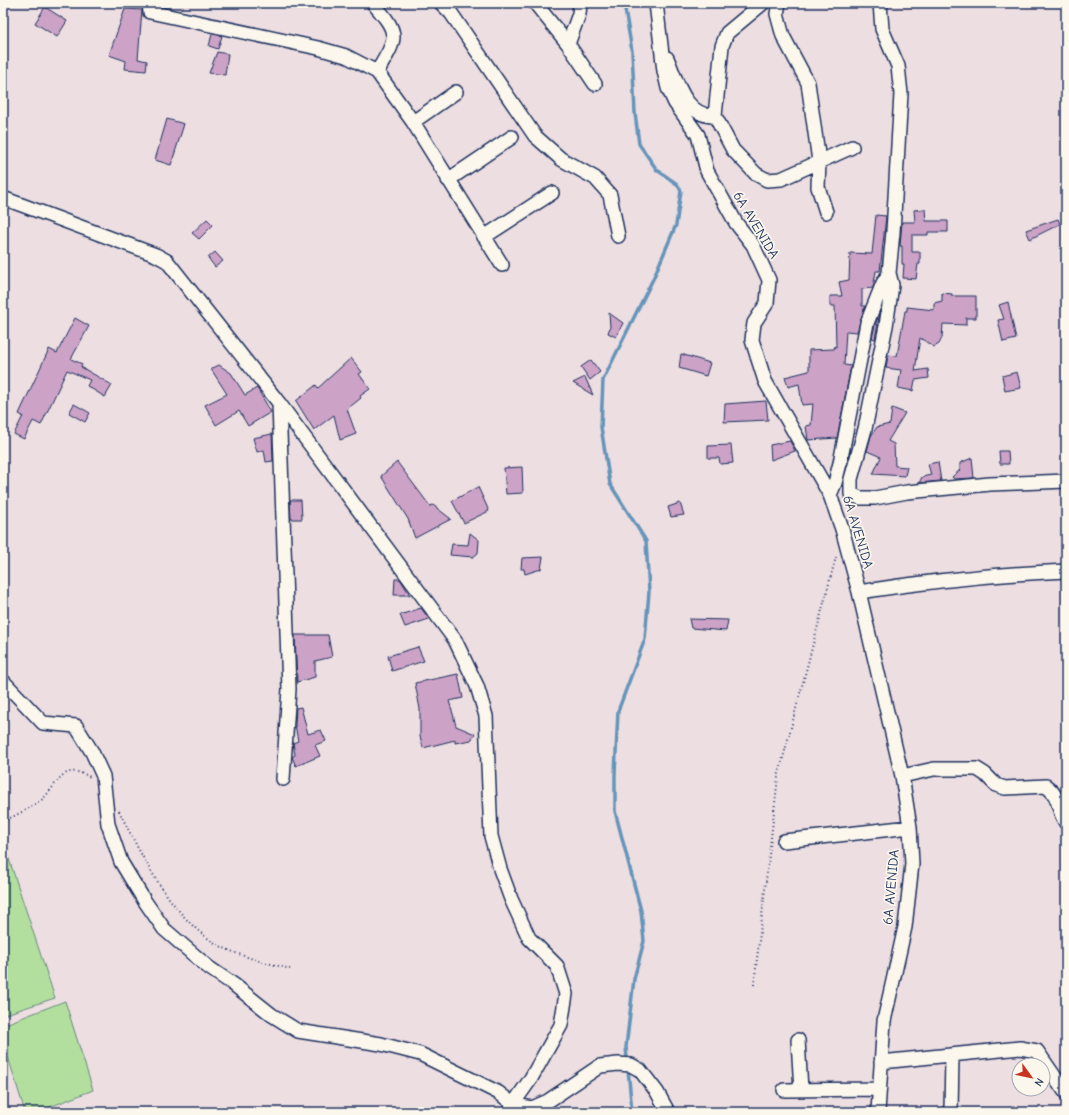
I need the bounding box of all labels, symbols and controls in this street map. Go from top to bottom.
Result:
street label: 6A AVENIDA [729,188,783,262]
street label: 6A AVENIDA [839,493,877,571]
street label: 6A AVENIDA [879,849,903,925]
north arrow [1011,1057,1051,1097]
text: N [1032,1076,1046,1089]

